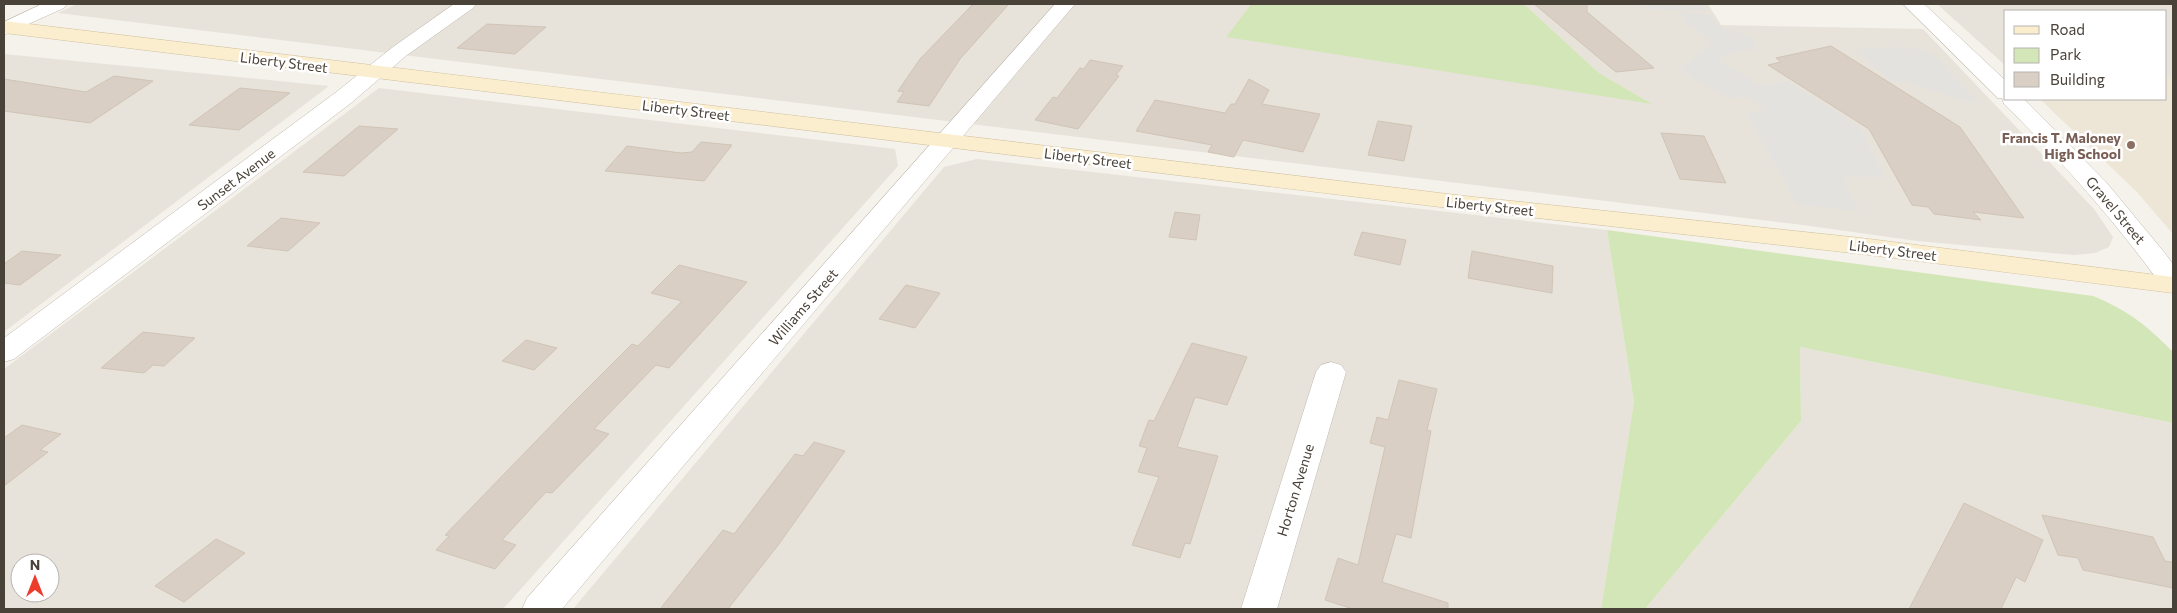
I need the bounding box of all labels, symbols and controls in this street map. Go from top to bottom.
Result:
legend [2004,10,2167,100]
text: Road [2050,20,2085,38]
text: Park [2050,45,2081,63]
street label: Liberty Street [239,48,329,76]
text: Building [2050,70,2105,88]
street label: Liberty Street [641,96,731,124]
place label: Francis T. Maloney High School [2002,129,2121,162]
marker: Francis T. Maloney High School [2125,139,2137,151]
street label: Sunset Avenue [194,144,278,214]
street label: Liberty Street [1043,144,1133,172]
street label: Gravel Street [2083,173,2149,247]
street label: Liberty Street [1445,193,1535,219]
street label: Liberty Street [1848,236,1938,264]
street label: Williams Street [765,265,841,349]
street label: Horton Avenue [1273,442,1317,538]
north arrow [10,553,60,603]
text: N [30,556,40,573]

